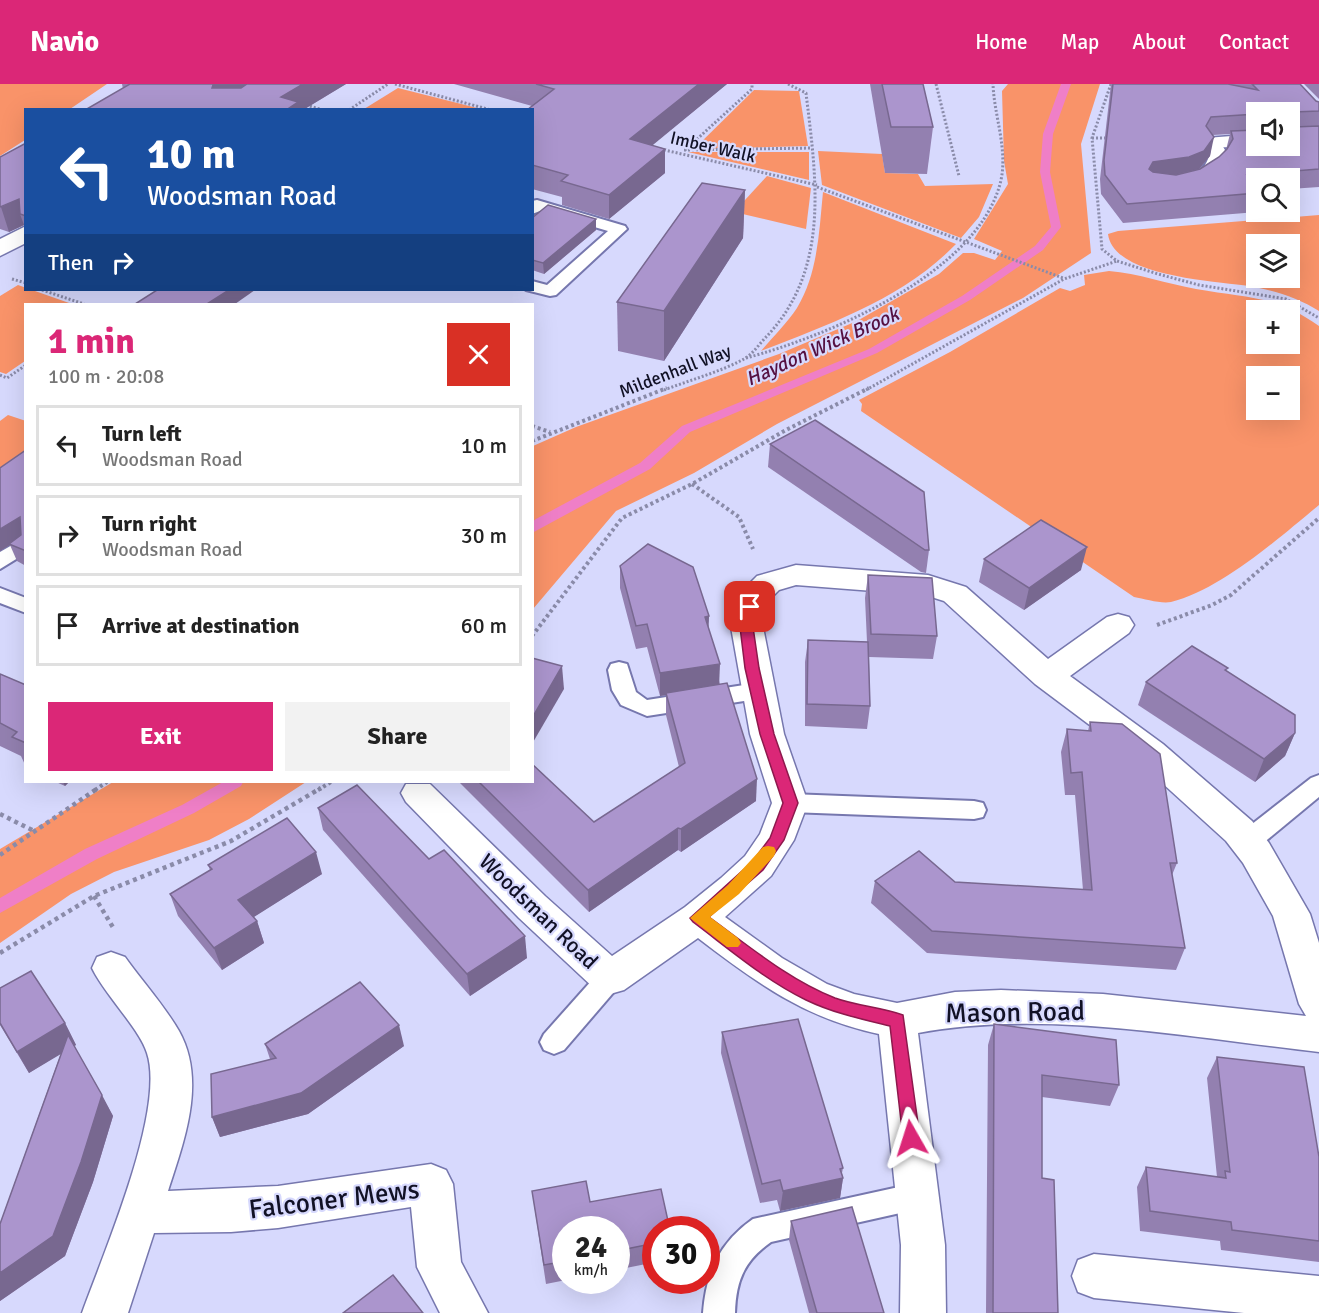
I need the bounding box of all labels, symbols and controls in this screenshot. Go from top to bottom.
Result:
text: Navio [30,25,99,59]
text: Home [975,29,1028,55]
text: Map [1061,29,1099,55]
text: About [1132,29,1186,55]
text: Contact [1219,29,1289,55]
map controls [1246,102,1300,420]
button: sound [1246,102,1300,156]
street label: Imber Walk [668,127,758,167]
text: 10 m [147,129,236,180]
icon: left [48,132,126,210]
button: search [1246,168,1300,222]
text: Woodsman Road [147,180,337,213]
button: layers [1246,234,1300,288]
icon: right [106,246,139,279]
text: Then [48,249,94,276]
button: + [1246,300,1300,354]
water label: Haydon Wick Brook [742,301,904,391]
text: 1 min [48,319,135,364]
button: close [447,323,510,386]
street label: Mildenhall Way [616,339,735,402]
text: 100 m · 20:08 [48,364,164,389]
button: − [1246,366,1300,420]
text: Turn left [102,420,182,447]
icon: left [51,429,84,462]
text: 10 m [461,432,507,459]
text: Woodsman Road [102,447,243,472]
text: Turn right [102,510,197,537]
icon: right [51,519,84,552]
text: 30 m [461,522,507,549]
text: Woodsman Road [102,537,243,562]
pin [724,581,775,632]
icon: arrive [733,590,766,623]
icon: arrive [51,609,84,642]
text: Arrive at destination [102,612,299,639]
text: 60 m [461,612,507,639]
button: Exit [48,702,273,771]
button: Share [285,702,510,771]
street label: Woodsman Road [474,848,604,975]
street label: Mason Road [945,995,1085,1030]
position arrow [879,1106,943,1170]
street label: Falconer Mews [247,1173,421,1226]
speed limit sign: 30 [642,1216,720,1294]
text: 24 [575,1229,607,1266]
text: km/h [574,1261,608,1279]

